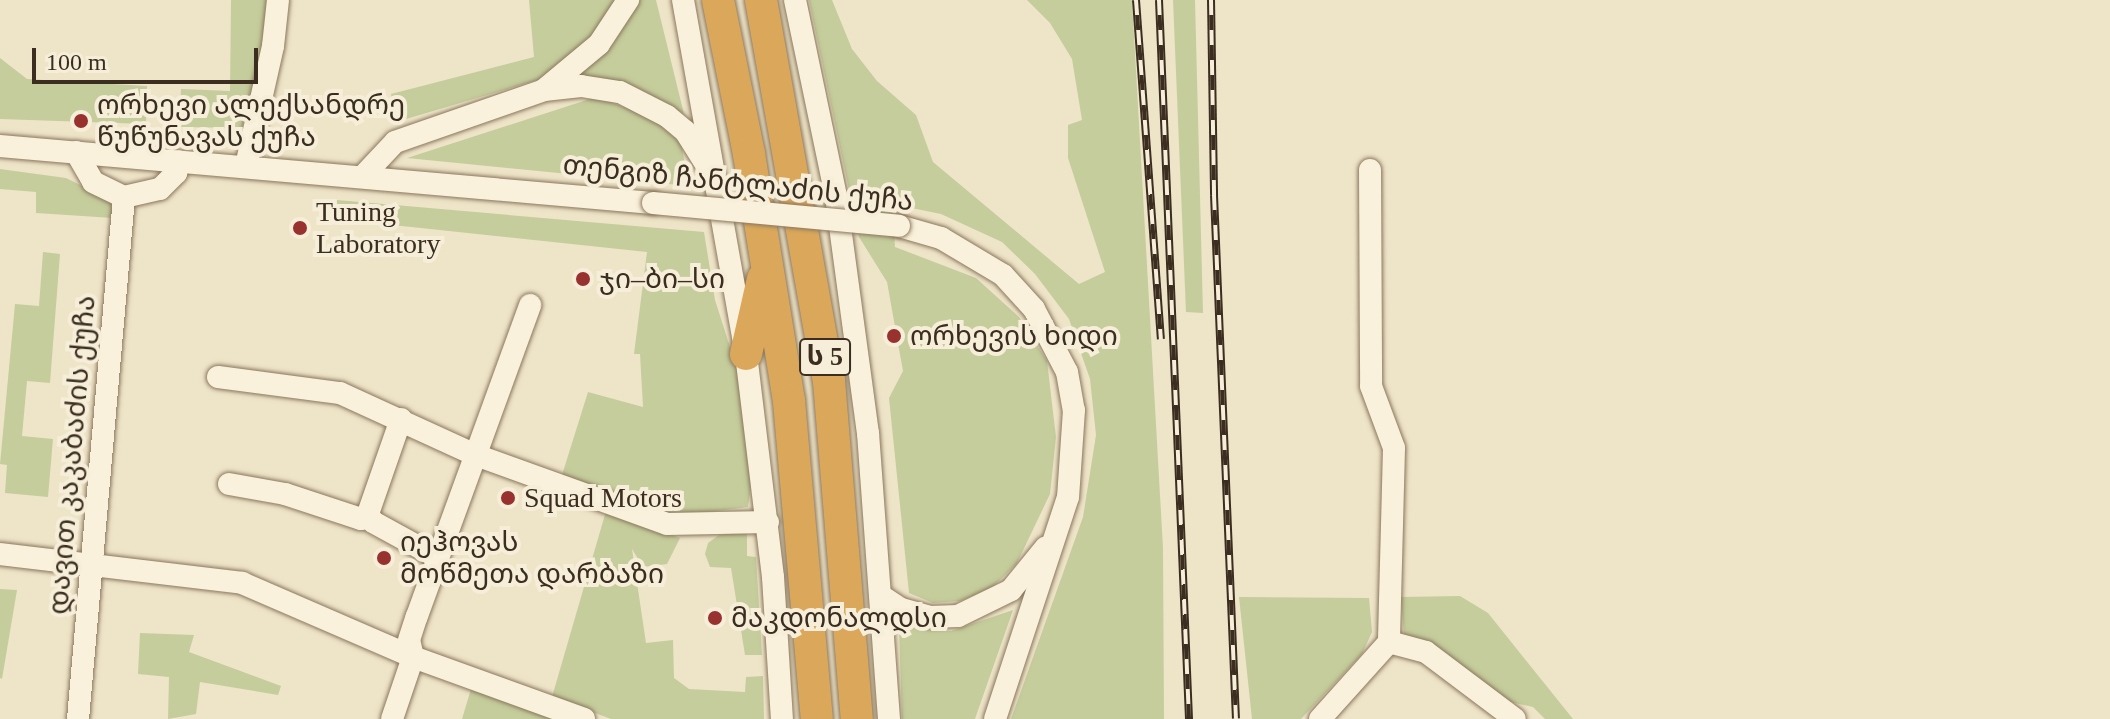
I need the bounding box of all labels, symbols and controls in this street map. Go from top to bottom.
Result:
scale bar [36,32,262,82]
text: 100 m [46,49,107,75]
place label: ორხევი ალექსანდრე წუწუნავას ქუჩა [97,88,405,154]
marker: ორხევი ალექსანდრე წუწუნავას ქუჩა [72,112,90,130]
street label: თენგიზ ჩანტლაძის ქუჩა [561,148,915,218]
place label: Tuning Laboratory [316,195,440,261]
marker: Tuning Laboratory [291,219,309,237]
place label: ჯი–ბი–სი [599,262,725,296]
marker: ჯი–ბი–სი [574,270,592,288]
street label: დავით კაკაბაძის ქუჩა [41,294,103,616]
place label: ორხევის ხიდი [910,319,1118,353]
marker: ორხევის ხიდი [885,327,903,345]
road number: ს 5 [799,335,851,379]
place label: Squad Motors [524,481,682,515]
marker: Squad Motors [499,489,517,507]
place label: იეჰოვას მოწმეთა დარბაზი [400,525,664,591]
marker: იეჰოვას მოწმეთა დარბაზი [375,549,393,567]
place label: მაკდონალდსი [731,601,947,635]
marker: მაკდონალდსი [706,609,724,627]

